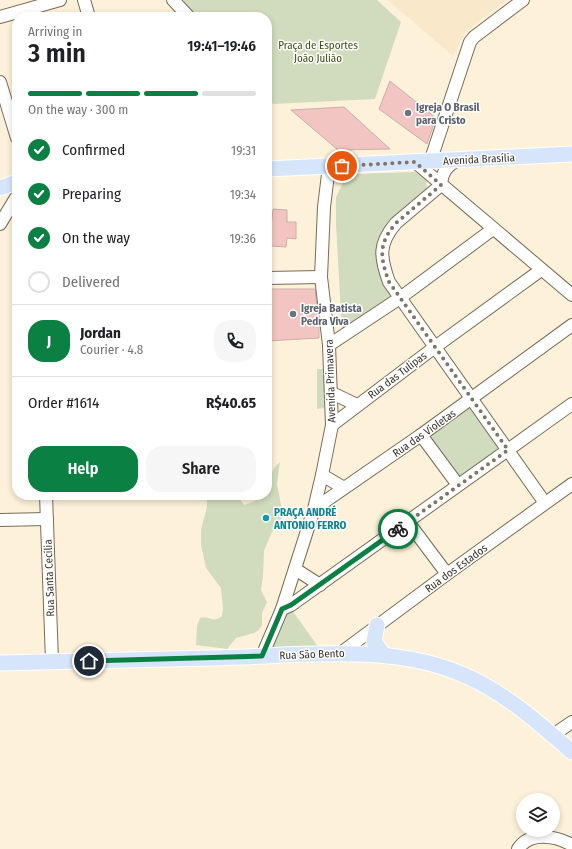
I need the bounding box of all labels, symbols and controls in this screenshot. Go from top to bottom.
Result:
text: Arriving in [28,24,82,39]
text: 19:41–19:46 [187,37,256,55]
text: 3 min [28,38,86,69]
park label: Praça de Esportes João Julião [278,39,358,65]
place label: Igreja O Brasil para Cristo [416,101,480,127]
text: On the way · 300 m [28,102,128,117]
marker: Igreja O Brasil para Cristo [403,108,413,118]
icon: check [28,139,50,161]
text: Confirmed [62,141,125,159]
text: 19:31 [231,143,256,158]
pin [325,149,359,183]
street label: Avenida Brasília [443,151,515,168]
icon: bag [331,155,353,177]
icon: check [28,183,50,205]
text: Preparing [62,185,121,203]
text: 19:34 [230,187,256,202]
icon: check [28,227,50,249]
text: On the way [62,229,130,247]
text: 19:36 [229,231,256,246]
text: Delivered [62,273,120,291]
place label: Igreja Batista Pedra Viva [301,302,362,328]
marker: Igreja Batista Pedra Viva [288,309,298,319]
button: phone [214,320,256,362]
text: Jordan [80,324,121,342]
text: J [47,332,51,350]
street label: Avenida Primavera [323,339,338,423]
text: Courier · 4.8 [80,342,143,357]
street label: Rua das Tulipas [365,349,429,402]
text: Order #1614 [28,394,99,412]
text: R$40.65 [206,394,256,412]
street label: Rua das Violetas [390,407,459,460]
button: Help [28,446,138,492]
button: Share [146,446,256,492]
place label: PRAÇA ANDRÉ ANTONIO FERRO [273,505,347,532]
courier [378,509,418,549]
marker: PRAÇA ANDRÉ ANTONIO FERRO [261,513,271,523]
icon: bike [387,518,409,540]
street label: Rua Santa Cecília [42,539,57,617]
street label: Rua dos Estados [423,541,490,595]
pin [72,644,106,678]
street label: Rua São Bento [279,647,345,662]
icon: home [78,650,100,672]
map controls [516,793,560,837]
button: layers [516,793,560,837]

